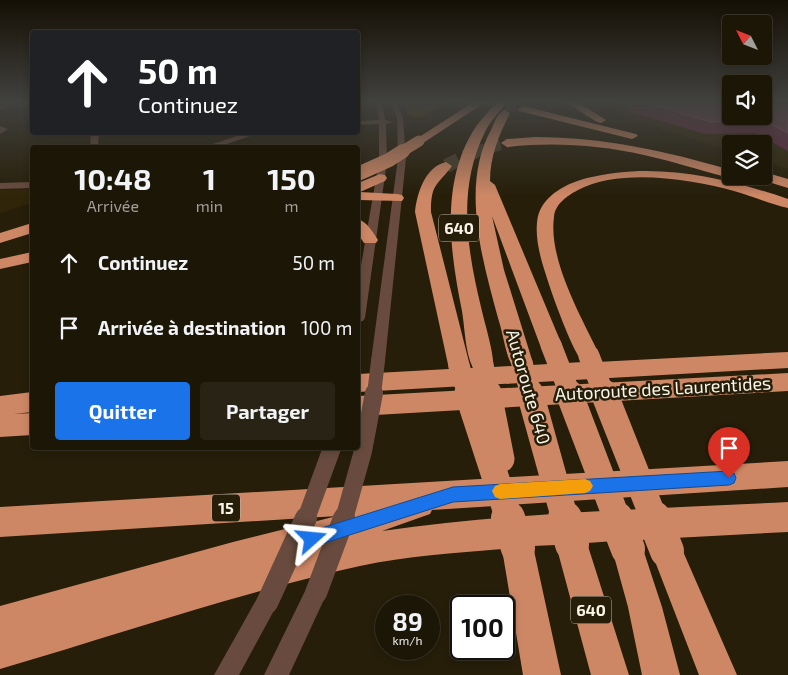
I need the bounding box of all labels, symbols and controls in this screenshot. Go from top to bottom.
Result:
north arrow [722,15,772,65]
map controls [722,15,772,185]
text: 50 m [138,49,218,91]
icon: ahead [55,50,120,115]
button: sound [722,75,772,125]
text: Continuez [138,91,238,117]
button: layers [722,135,772,185]
text: 10:48 [74,160,152,196]
text: 1 [203,160,216,196]
text: 150 [267,160,316,196]
text: Arrivée [87,196,139,215]
text: min [196,196,223,215]
text: m [285,196,299,215]
road number: 640 [439,214,479,242]
icon: ahead [55,249,83,277]
text: Continuez [98,251,188,274]
text: 50 m [292,251,335,274]
icon: arrive [55,314,83,342]
text: Arrivée à destination [98,316,286,339]
text: 100 m [301,316,352,339]
street label: Autoroute 640 [502,327,556,447]
street label: Autoroute des Laurentides [554,371,772,405]
button: Quitter [55,382,190,440]
button: Partager [200,382,335,440]
pin [708,427,750,478]
icon: arrive [715,434,743,462]
road number: 15 [212,494,240,522]
position arrow [285,512,337,564]
speed limit sign: 100 [450,595,515,660]
road number: 640 [571,596,611,624]
text: 89 [392,606,423,636]
text: km/h [393,633,422,647]

